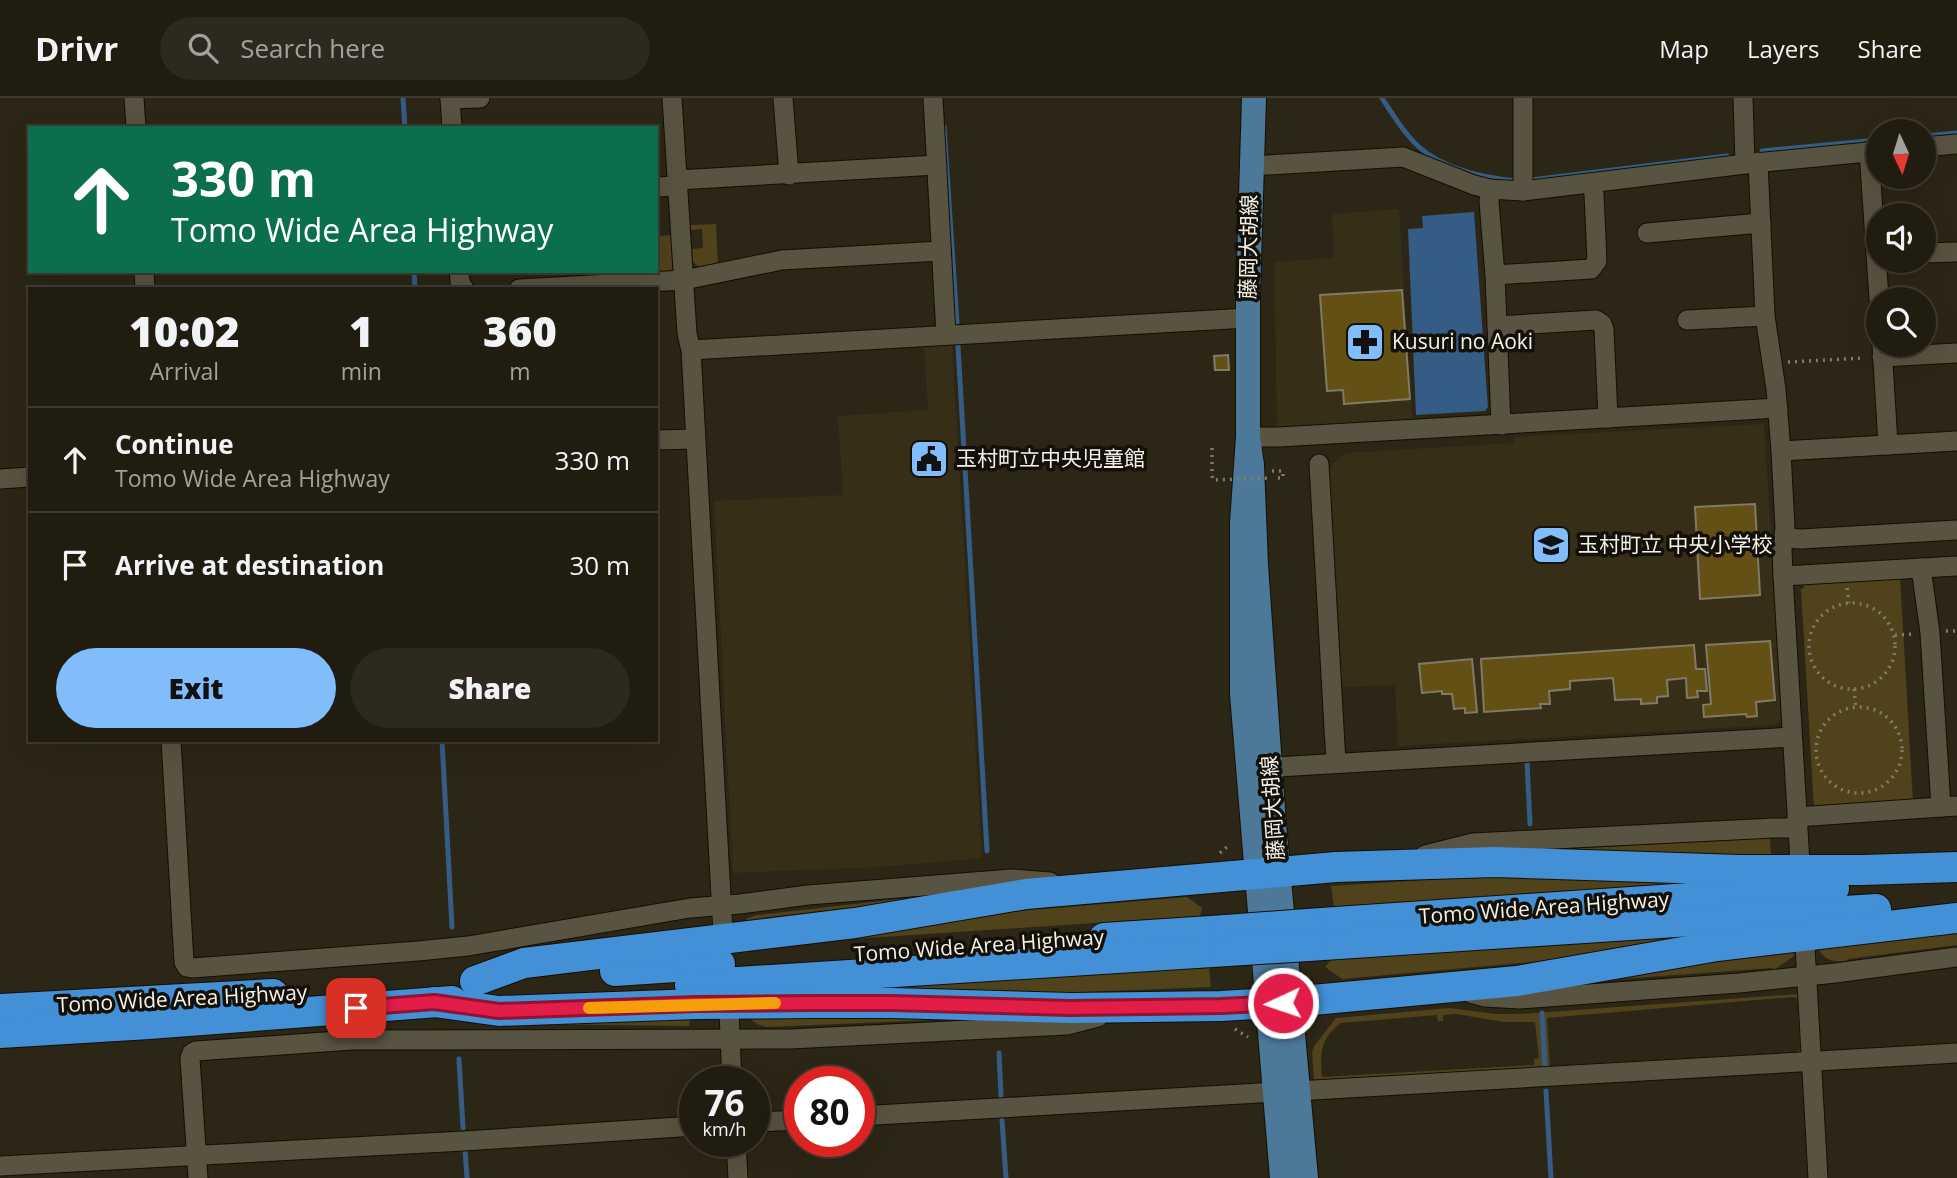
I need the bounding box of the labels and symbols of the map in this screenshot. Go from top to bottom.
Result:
north arrow [1866,119,1936,189]
street label: 藤岡大胡線 [1233,194,1263,300]
pharmacy icon: Kusuri no Aoki [1344,321,1386,363]
place label: Kusuri no Aoki [1392,327,1533,355]
public building icon: 玉村町立中央児童館 [908,438,950,480]
place label: 玉村町立中央児童館 [956,444,1145,472]
school or university icon: 玉村町立 中央小学校 [1530,524,1572,566]
place label: 玉村町立 中央小学校 [1578,530,1772,558]
street label: 藤岡大胡線 [1254,755,1290,861]
street label: Tomo Wide Area Highway [1418,884,1670,930]
street label: Tomo Wide Area Highway [853,922,1105,968]
position arrow [1246,966,1320,1040]
street label: Tomo Wide Area Highway [56,977,308,1019]
pin [326,978,386,1038]
speed limit sign: 80 [784,1066,875,1157]

